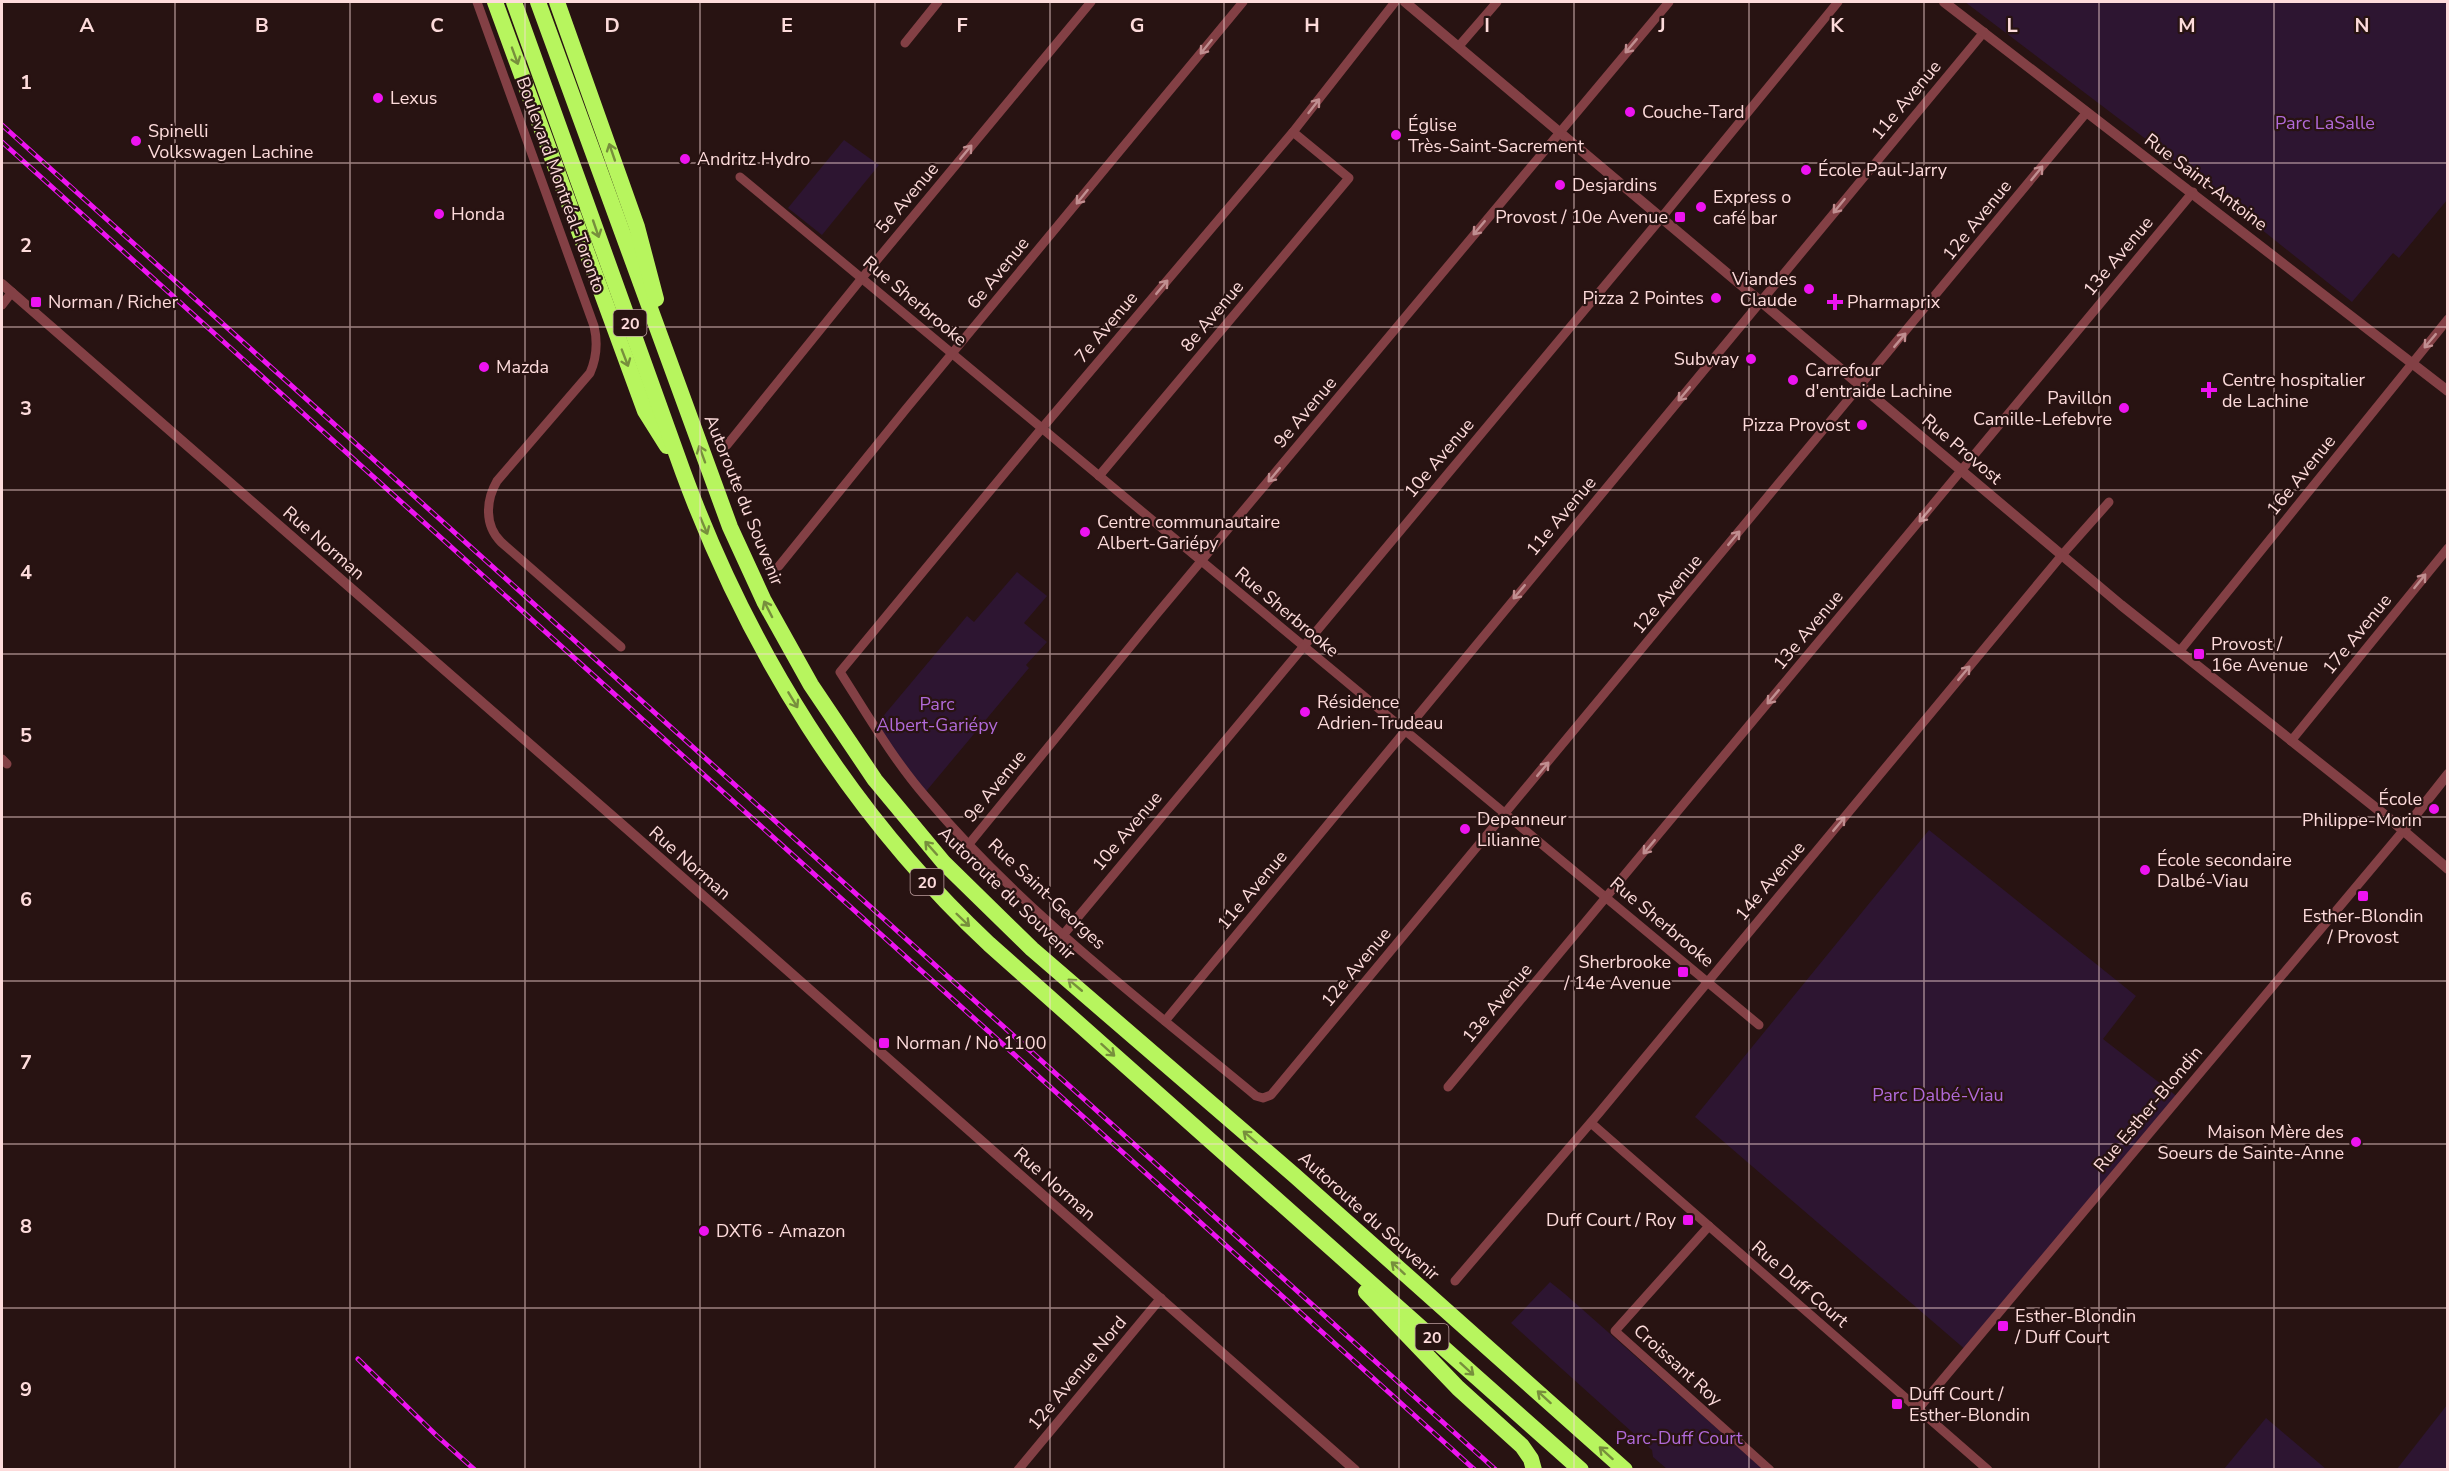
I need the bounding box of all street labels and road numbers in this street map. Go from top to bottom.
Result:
street label: 11e Avenue [1866,55,1946,145]
street label: Boulevard Montréal-Toronto [511,73,611,297]
street label: Rue Saint-Antoine [2140,128,2272,236]
street label: 5e Avenue [870,157,944,239]
street label: 12e Avenue [1937,175,2017,265]
street label: 13e Avenue [2078,211,2158,301]
street label: 6e Avenue [962,232,1034,314]
street label: Rue Sherbrooke [858,250,972,352]
street label: 8e Avenue [1175,275,1249,357]
street label: 7e Avenue [1069,286,1143,368]
road number: 20 [614,310,646,336]
street label: 9e Avenue [1268,371,1342,453]
street label: Rue Provost [1917,408,2008,490]
street label: Autoroute du Souvenir [699,411,789,589]
street label: 10e Avenue [1399,413,1479,503]
street label: 16e Avenue [2261,430,2341,520]
street label: 11e Avenue [1521,471,1601,561]
street label: Rue Norman [278,501,370,585]
street label: 12e Avenue [1627,549,1707,639]
street label: Rue Sherbrooke [1230,561,1344,663]
street label: 13e Avenue [1768,585,1848,675]
street label: 17e Avenue [2317,589,2397,679]
street label: 9e Avenue [959,745,1031,827]
street label: 10e Avenue [1087,786,1167,876]
street label: Rue Norman [644,821,736,905]
street label: Autoroute du Souvenir [933,821,1081,965]
street label: Rue Saint-Georges [983,833,1111,955]
street label: 14e Avenue [1730,836,1810,926]
street label: 11e Avenue [1212,845,1292,935]
road number: 20 [910,869,944,895]
street label: Rue Sherbrooke [1605,871,1719,973]
street label: 12e Avenue [1316,922,1396,1012]
street label: 13e Avenue [1457,958,1537,1048]
street label: Rue Esther-Blondin [2088,1041,2208,1177]
street label: Rue Norman [1009,1142,1101,1226]
street label: Autoroute du Souvenir [1293,1146,1445,1286]
street label: Rue Duff Court [1746,1235,1854,1333]
street label: 12e Avenue Nord [1022,1311,1132,1435]
street label: Croissant Roy [1628,1319,1728,1412]
road number: 20 [1416,1324,1448,1350]

